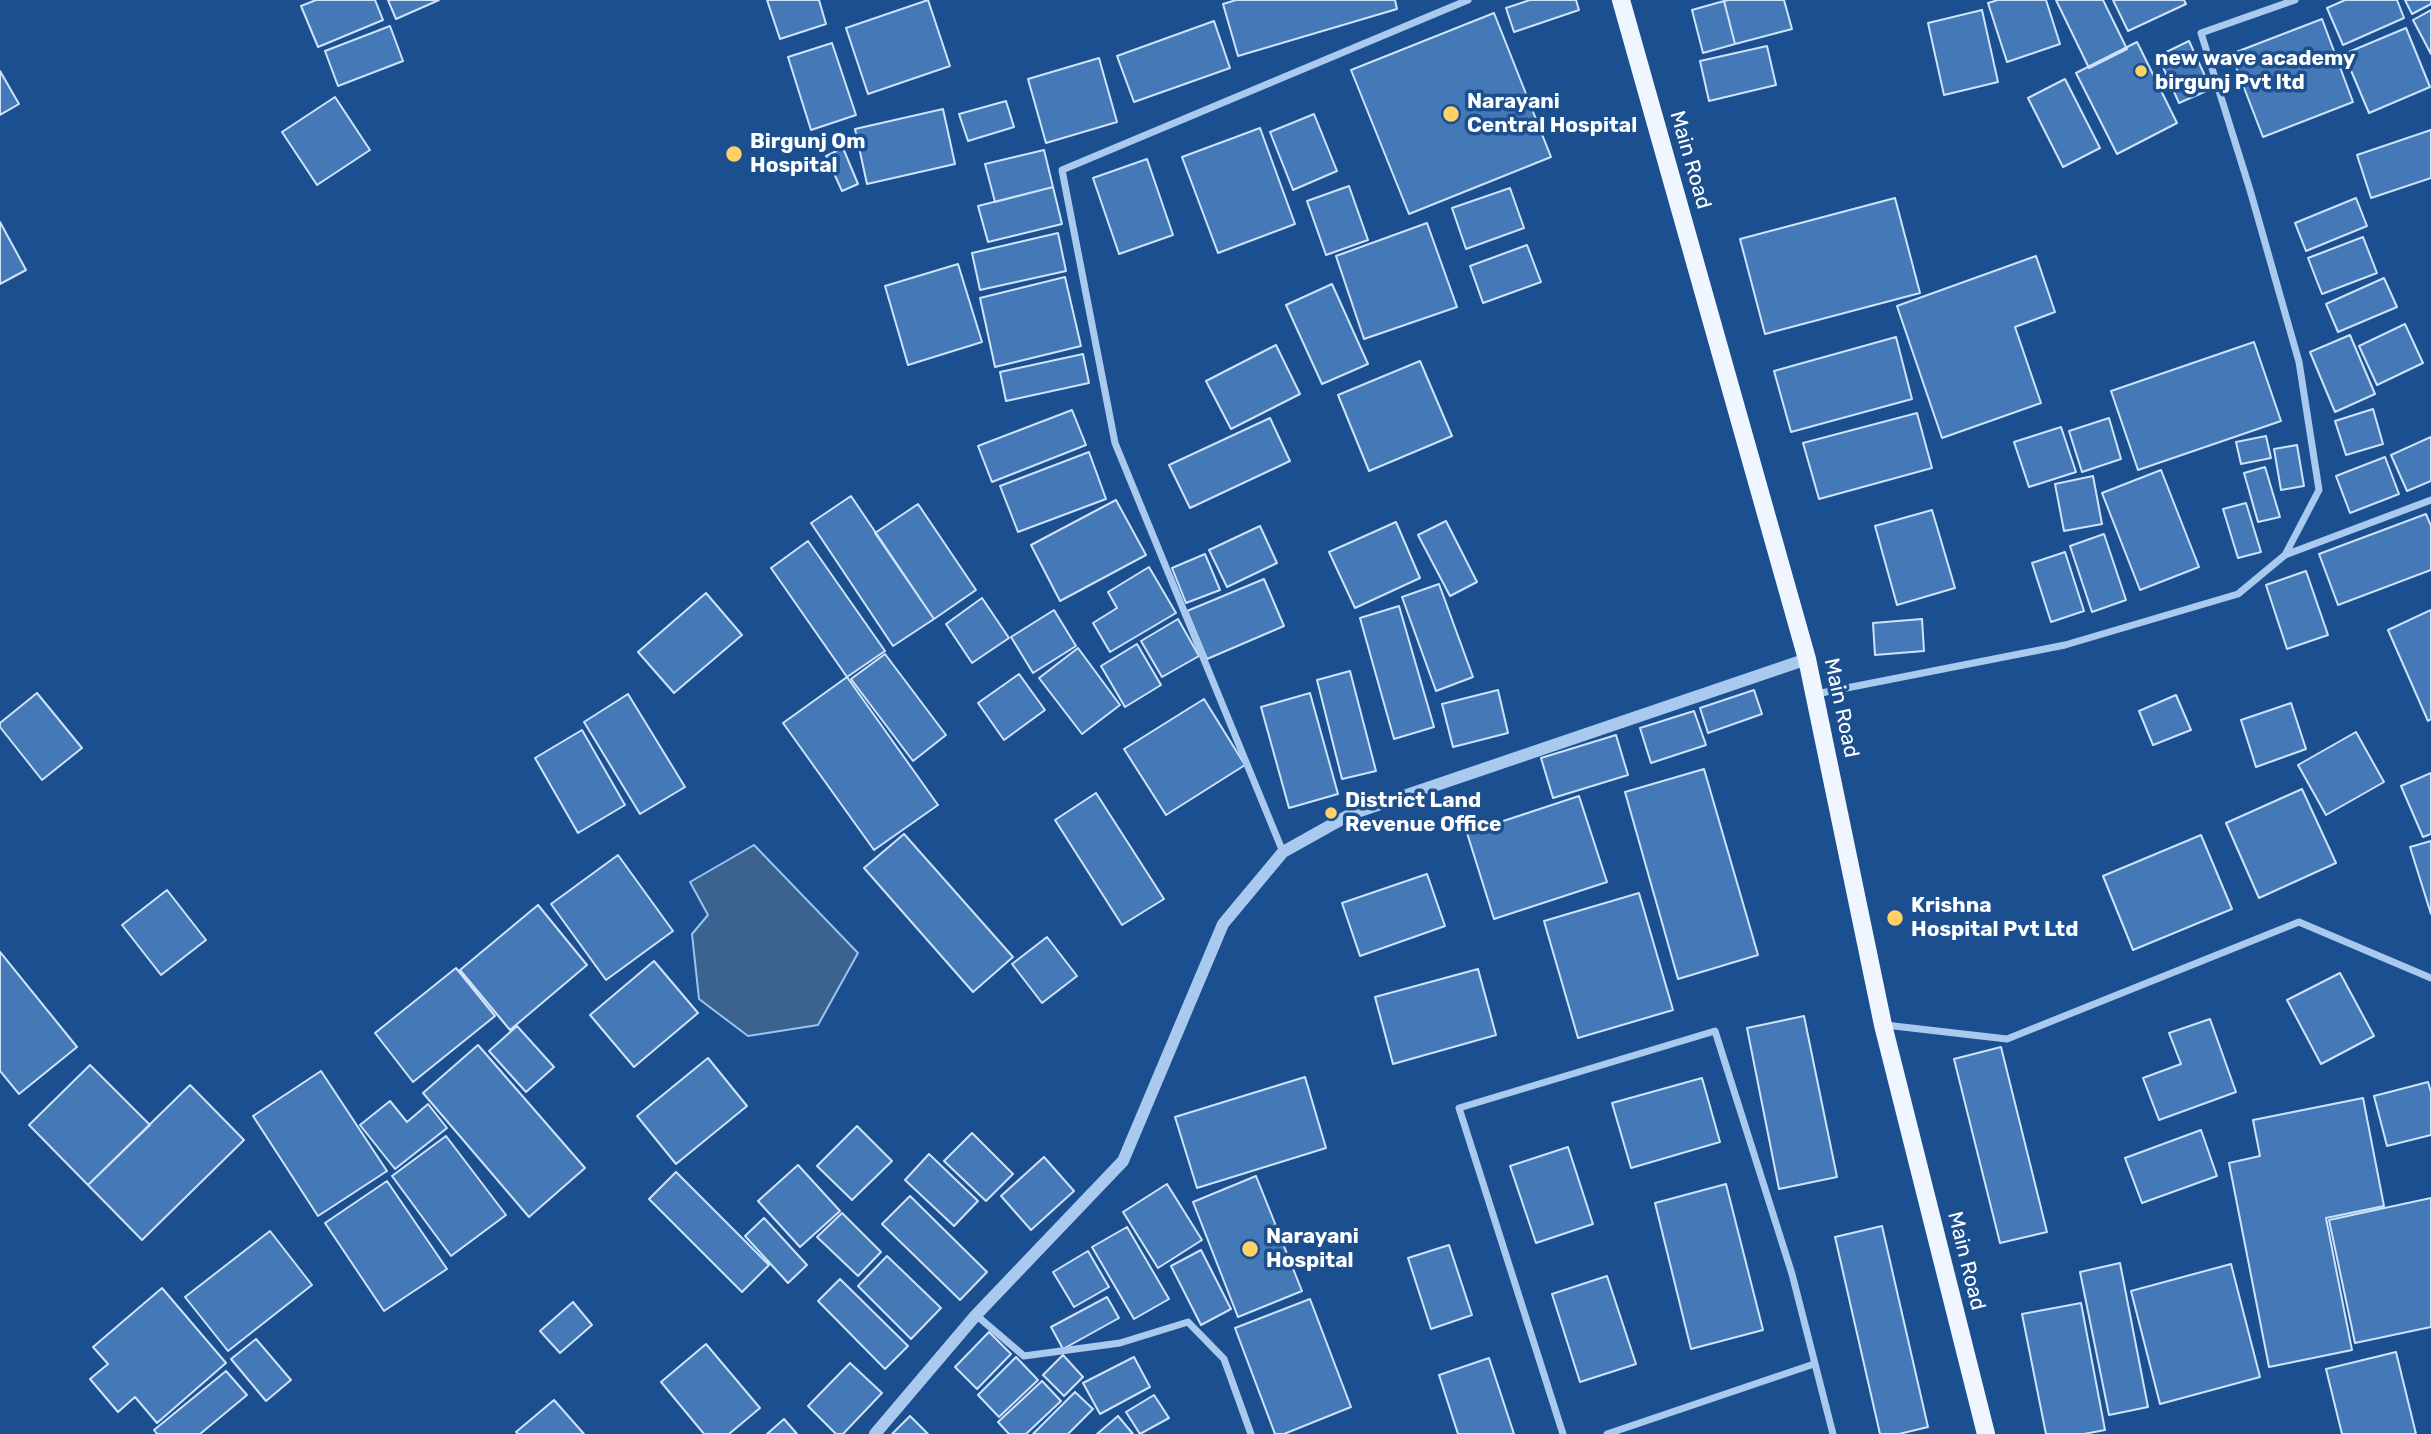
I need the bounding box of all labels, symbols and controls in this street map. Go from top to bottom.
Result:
place label: new wave academy birgunj Pvt ltd [2155,46,2355,96]
marker: new wave academy birgunj Pvt ltd [2133,63,2149,79]
place label: Narayani Central Hospital [1467,89,1637,139]
marker: Narayani Central Hospital [1441,104,1461,124]
street label: Main Road [1664,108,1716,212]
place label: Birgunj Om Hospital [750,129,866,179]
marker: Birgunj Om Hospital [724,144,744,164]
street label: Main Road [1818,656,1864,760]
place label: District Land Revenue Office [1345,788,1502,838]
marker: District Land Revenue Office [1323,805,1339,821]
place label: Krishna Hospital Pvt Ltd [1911,893,2078,943]
marker: Krishna Hospital Pvt Ltd [1885,908,1905,928]
street label: Main Road [1942,1209,1990,1313]
place label: Narayani Hospital [1266,1224,1359,1274]
marker: Narayani Hospital [1240,1239,1260,1259]

